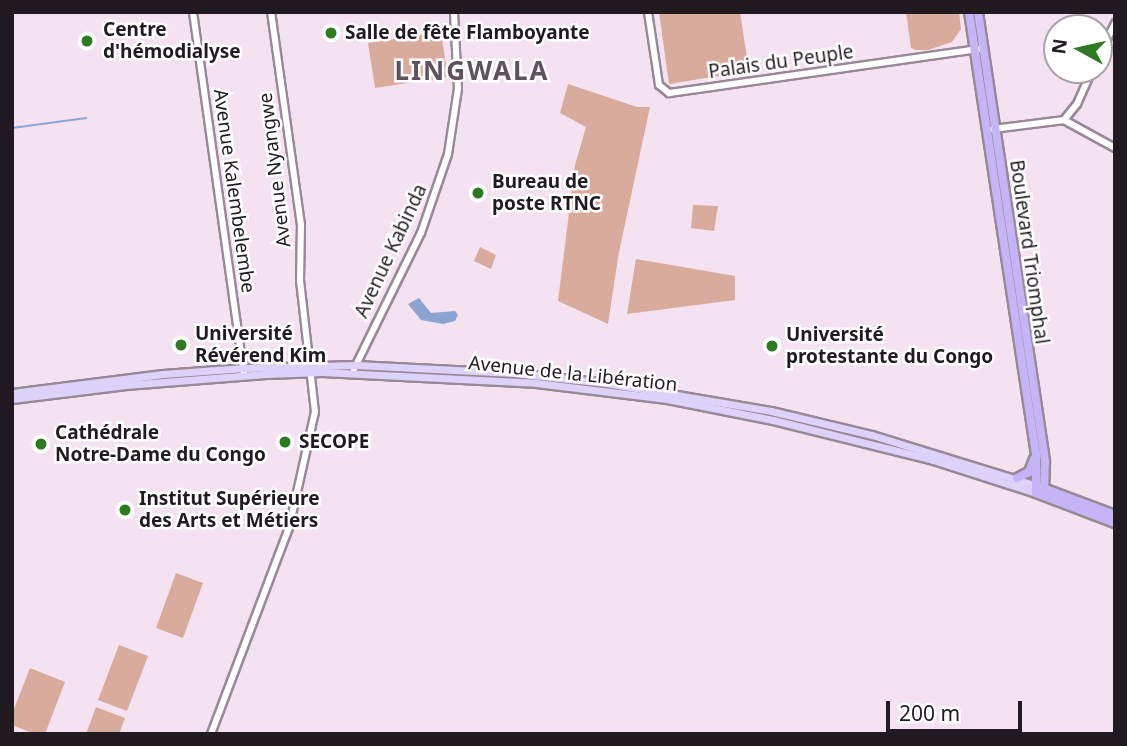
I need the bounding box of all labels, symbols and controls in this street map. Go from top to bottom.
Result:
north arrow [1043,14,1113,84]
place label: Centre d'hémodialyse [103,19,241,63]
place label: Salle de fête Flamboyante [345,22,590,44]
marker: Salle de fête Flamboyante [323,25,339,41]
marker: Centre d'hémodialyse [77,31,97,51]
text: N [1045,37,1073,56]
street label: Palais du Peuple [707,41,855,83]
district label: LINGWALA [395,55,549,87]
street label: Avenue Kalembelembe [208,88,260,294]
street label: Avenue Nyangwe [254,91,296,249]
street label: Boulevard Triomphal [1005,158,1053,346]
place label: Bureau de poste RTNC [492,171,601,215]
street label: Avenue Kabinda [350,181,432,321]
marker: Bureau de poste RTNC [470,185,486,201]
place label: Université Révérend Kim [195,323,326,367]
place label: Université protestante du Congo [786,324,993,368]
marker: Université Révérend Kim [173,337,189,353]
marker: Université protestante du Congo [764,338,780,354]
street label: Avenue de la Libération [467,352,679,396]
place label: Cathédrale Notre-Dame du Congo [55,422,266,466]
place label: SECOPE [299,431,369,453]
marker: SECOPE [277,434,293,450]
marker: Cathédrale Notre-Dame du Congo [33,436,49,452]
place label: Institut Supérieure des Arts et Métiers [139,488,319,532]
marker: Institut Supérieure des Arts et Métiers [117,502,133,518]
scale bar [889,686,1026,730]
text: 200 m [899,699,960,727]

